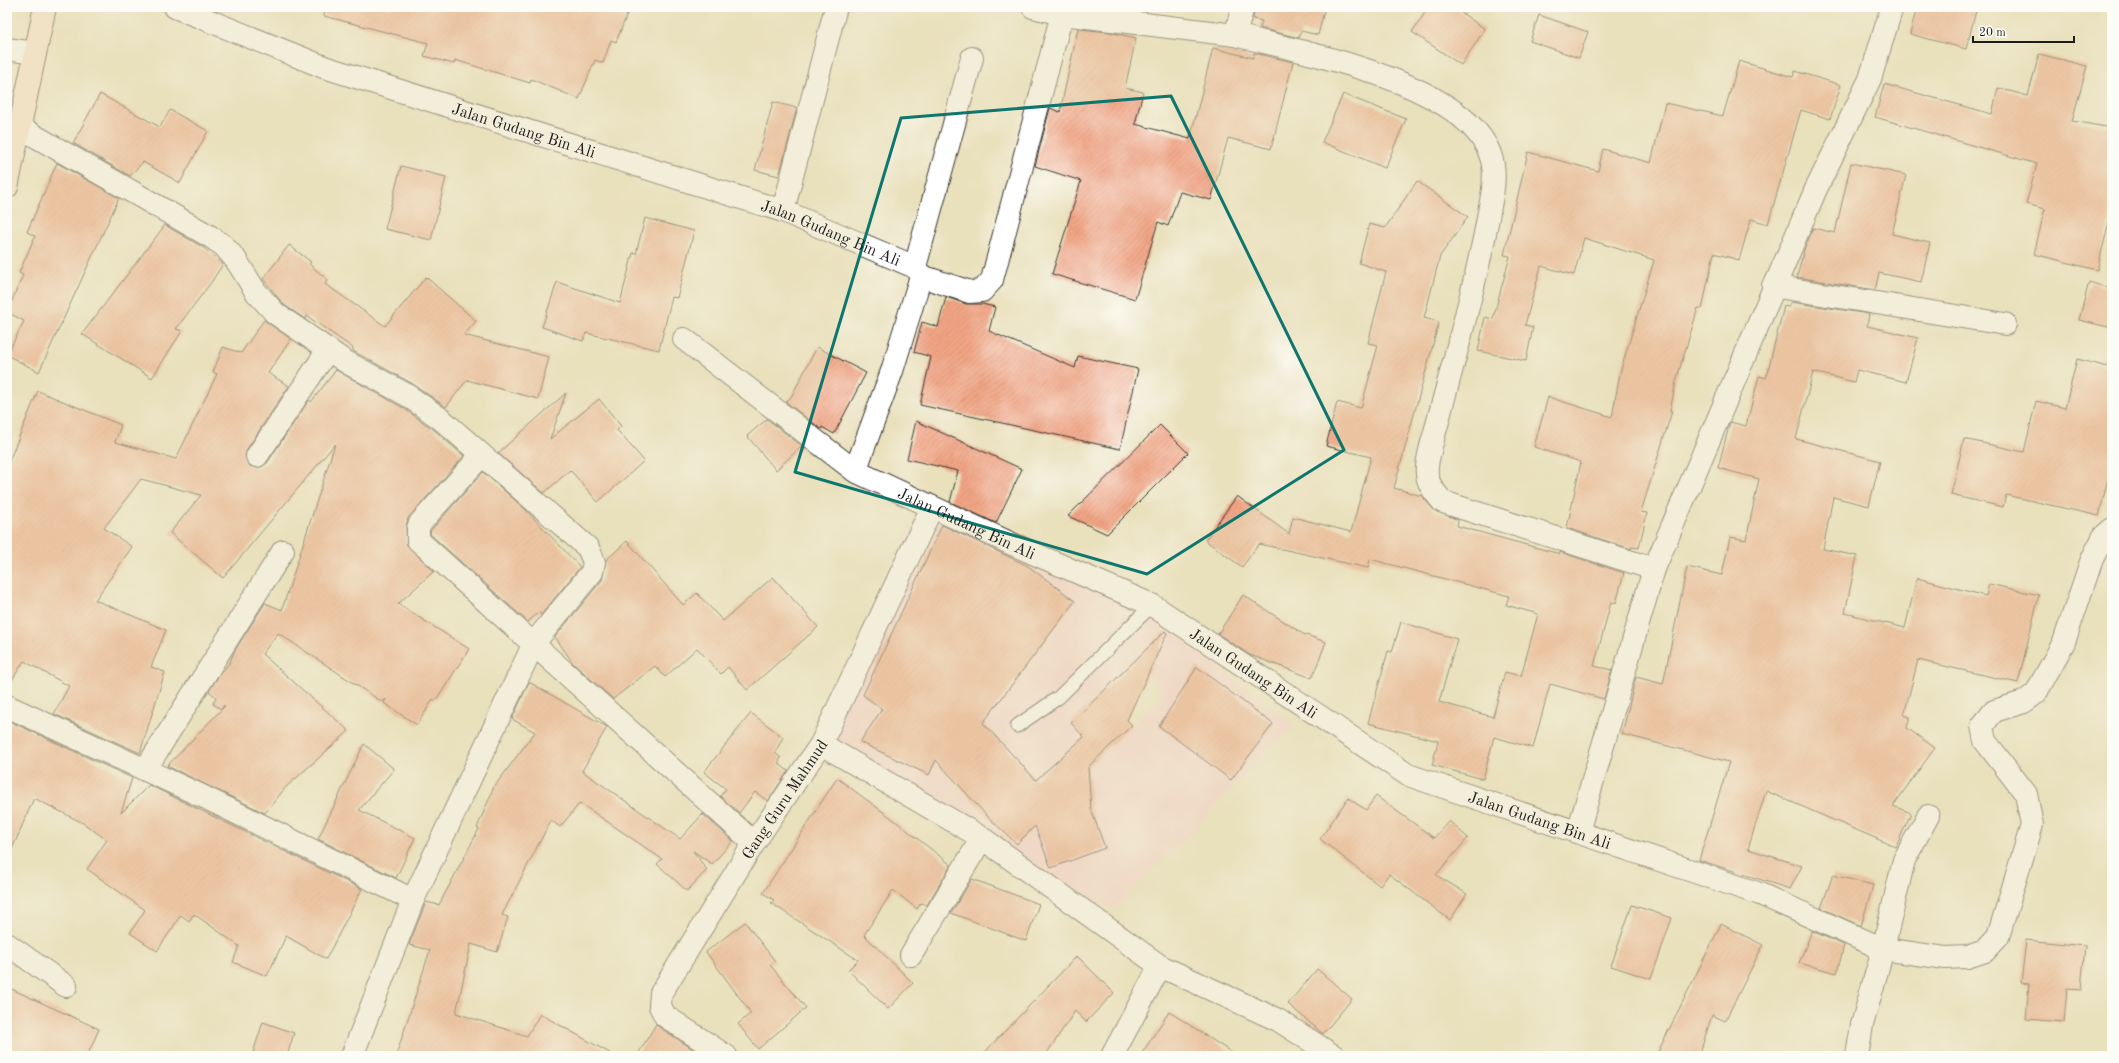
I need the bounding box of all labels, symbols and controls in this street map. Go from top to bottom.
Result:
scale bar [1973,18,2074,44]
text: 20 m [1979,27,2006,39]
street label: Jalan Gudang Bin Ali [450,102,597,162]
street label: Jalan Gudang Bin Ali [759,199,902,270]
street label: Jalan Gudang Bin Ali [895,486,1037,563]
street label: Jalan Gudang Bin Ali [1186,626,1319,722]
street label: Gang Guru Mahmud [740,737,832,863]
street label: Jalan Gudang Bin Ali [1466,790,1612,853]

